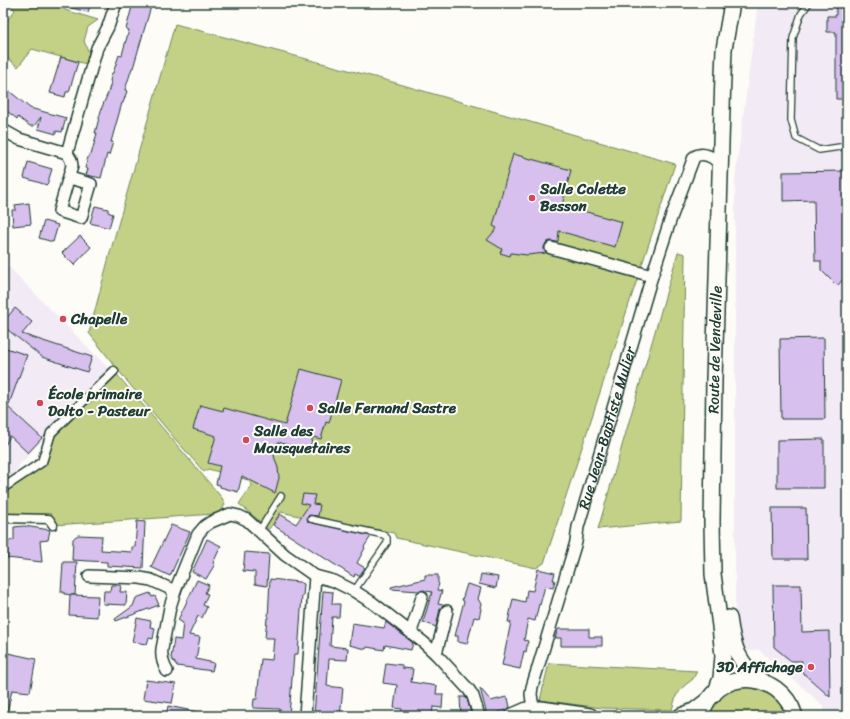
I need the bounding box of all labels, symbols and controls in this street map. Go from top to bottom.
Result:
place label: Salle Colette Besson [539,176,626,219]
marker: Salle Colette Besson [527,193,537,203]
street label: Route de Vendeville [701,285,730,414]
place label: Chapelle [70,306,128,332]
marker: Chapelle [58,314,68,324]
street label: Rue Jean-Baptiste Mulier [571,343,644,513]
place label: École primaire Dolto - Pasteur [48,381,152,424]
place label: Salle Fernand Sastre [317,395,457,421]
marker: École primaire Dolto - Pasteur [35,398,45,408]
marker: Salle Fernand Sastre [305,403,315,413]
place label: Salle des Mousquetaires [253,418,351,461]
marker: Salle des Mousquetaires [241,435,251,445]
place label: 3D Affichage [715,654,803,680]
marker: 3D Affichage [806,662,816,672]

